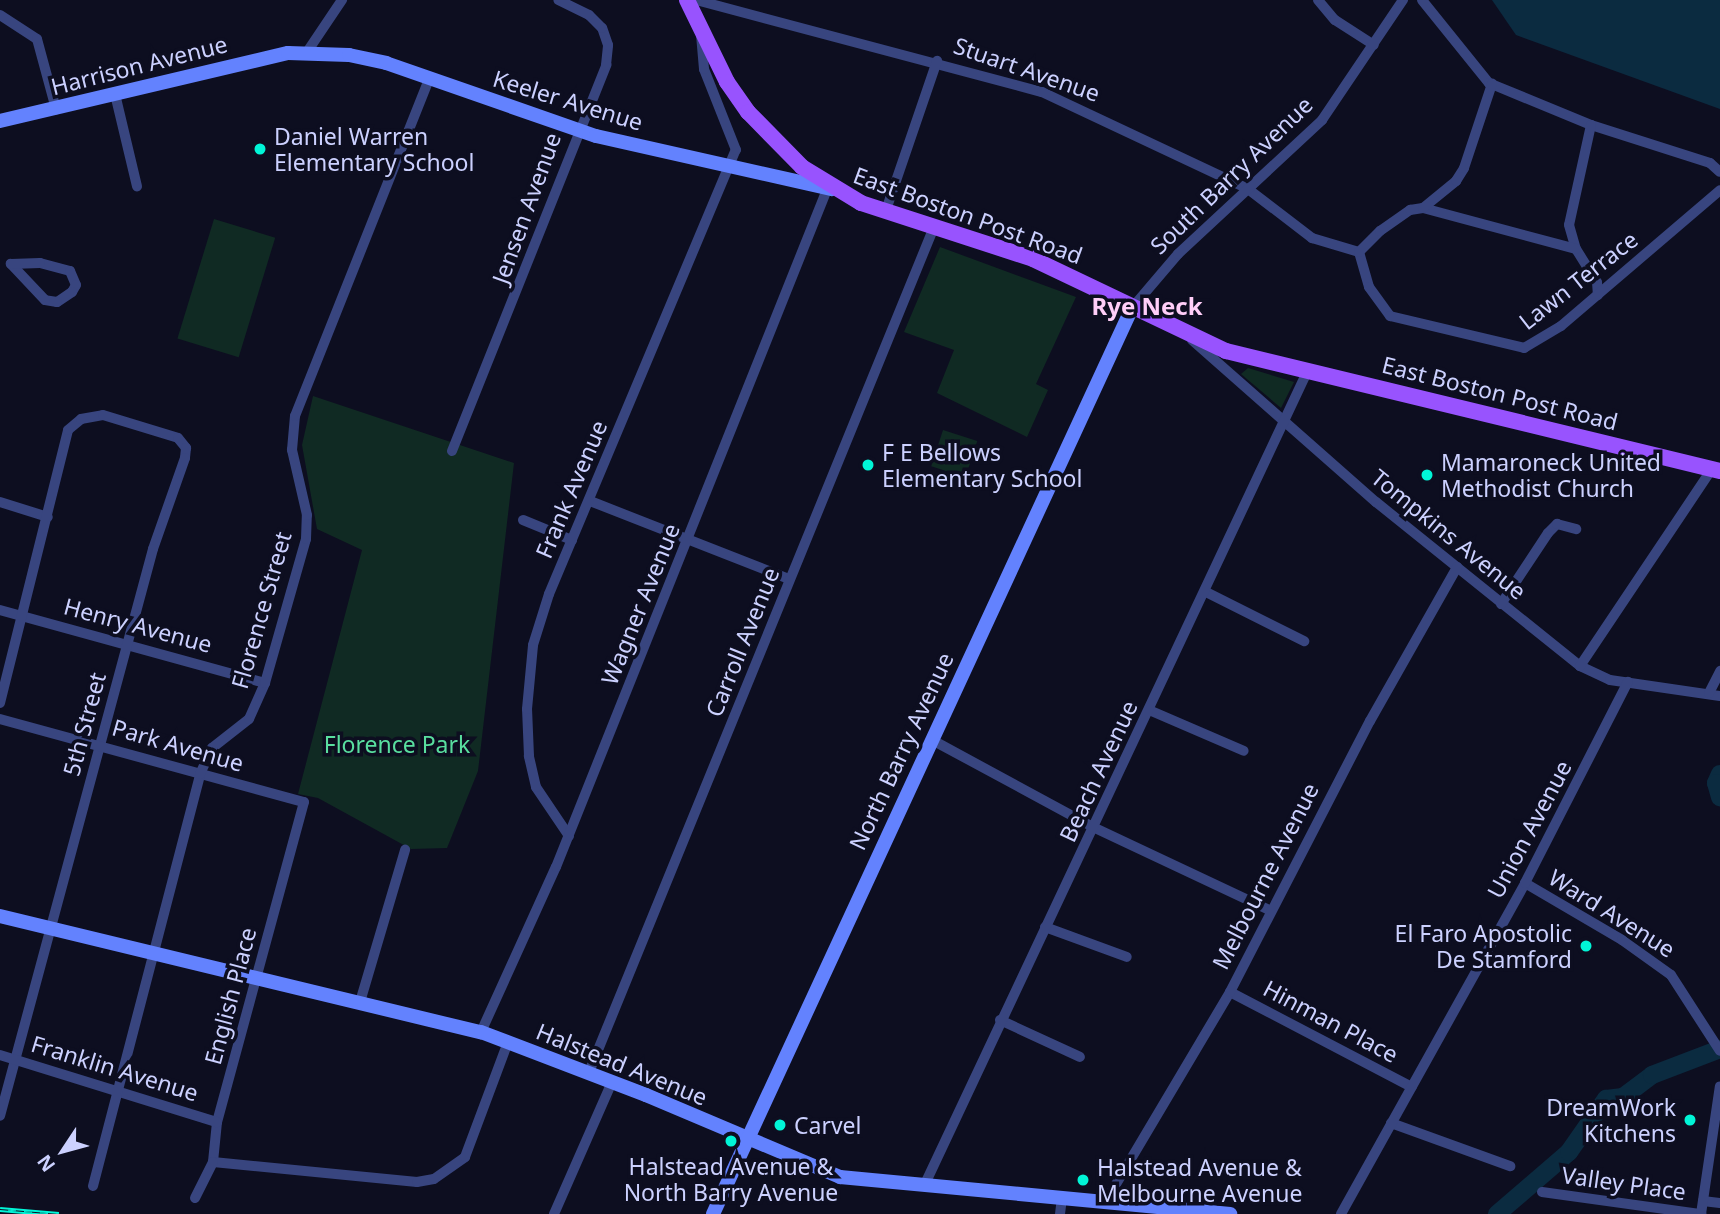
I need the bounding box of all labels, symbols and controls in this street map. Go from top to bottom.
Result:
street label: Harrison Avenue [48,30,230,100]
street label: Stuart Avenue [950,31,1104,107]
street label: Keeler Avenue [490,64,646,136]
street label: South Barry Avenue [1144,91,1318,259]
place label: Daniel Warren Elementary School [274,122,474,176]
street label: Jensen Avenue [486,129,566,287]
marker: Daniel Warren Elementary School [252,141,268,157]
street label: East Boston Post Road [850,161,1086,269]
street label: Lawn Terrace [1513,225,1643,335]
district label: Rye Neck [1091,292,1203,320]
street label: East Boston Post Road [1379,350,1621,436]
street label: Frank Avenue [530,416,612,562]
place label: F E Bellows Elementary School [882,438,1082,492]
place label: Mamaroneck United Methodist Church [1441,448,1661,502]
marker: F E Bellows Elementary School [860,457,876,473]
street label: Tompkins Avenue [1366,463,1532,605]
marker: Mamaroneck United Methodist Church [1419,467,1435,483]
street label: Wagner Avenue [595,519,685,689]
street label: Florence Street [225,528,297,692]
street label: Carroll Avenue [700,563,784,721]
street label: Henry Avenue [61,592,215,658]
street label: North Barry Avenue [843,648,959,854]
street label: 5th Street [57,669,111,779]
street label: Beach Avenue [1053,696,1143,846]
street label: Park Avenue [109,713,247,777]
park label: Florence Park [324,730,470,758]
street label: Union Avenue [1481,755,1577,903]
street label: Melbourne Avenue [1206,778,1324,974]
street label: Ward Avenue [1544,863,1680,963]
place label: El Faro Apostolic De Stamford [1395,919,1572,973]
street label: English Place [198,924,262,1068]
marker: El Faro Apostolic De Stamford [1578,938,1594,954]
street label: Hinman Place [1259,974,1403,1068]
street label: Halstead Avenue [532,1017,712,1111]
street label: Franklin Avenue [28,1029,202,1107]
place label: DreamWork Kitchens [1546,1093,1676,1147]
place label: Carvel [794,1111,862,1139]
marker: DreamWork Kitchens [1682,1112,1698,1128]
north arrow [28,1116,98,1186]
marker: Carvel [772,1117,788,1133]
marker: Halstead Avenue & North Barry Avenue [723,1133,739,1149]
text: N [31,1149,61,1177]
place label: Halstead Avenue & North Barry Avenue [624,1152,838,1206]
place label: Halstead Avenue & Melbourne Avenue [1097,1153,1302,1207]
street label: Valley Place [1560,1161,1688,1205]
marker: Halstead Avenue & Melbourne Avenue [1075,1172,1091,1188]

